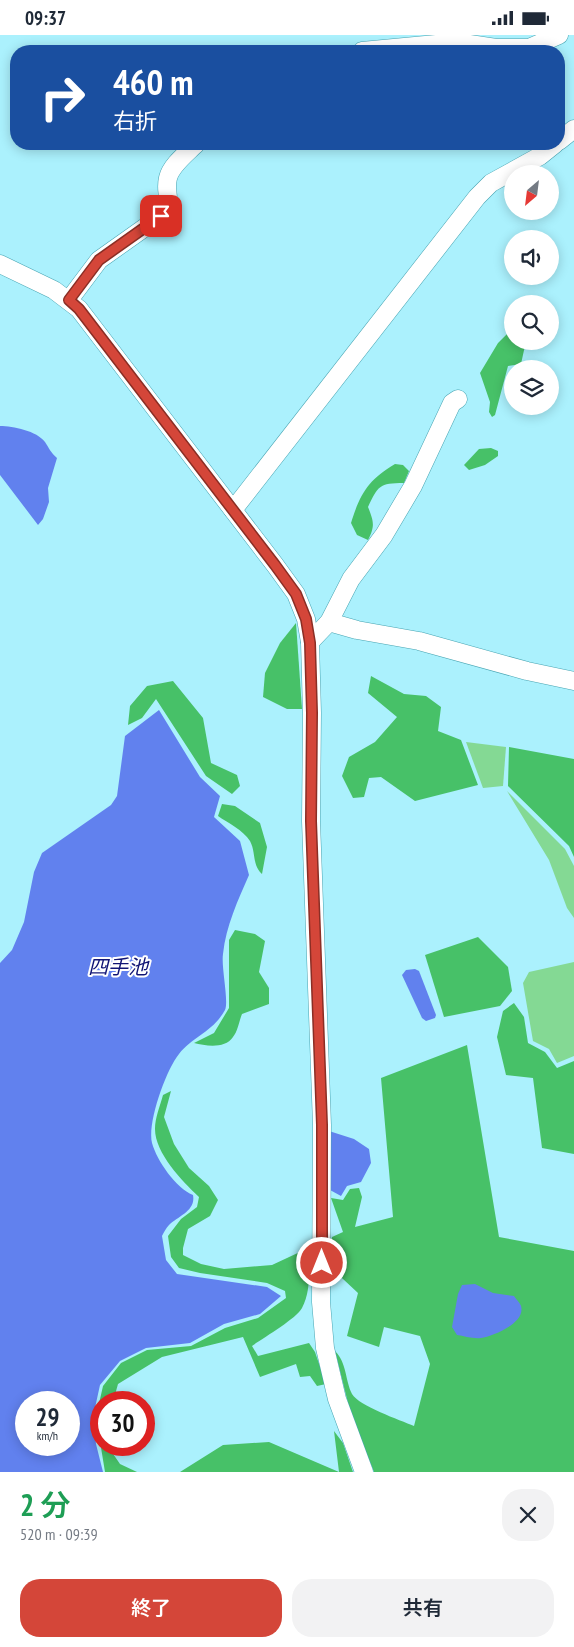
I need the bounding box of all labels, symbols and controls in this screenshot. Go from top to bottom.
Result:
text: 09:37 [25,6,66,30]
text: 460 m [113,59,194,105]
icon: right [30,65,95,130]
text: 右折 [113,107,157,135]
north arrow [504,165,559,220]
map controls [504,165,559,415]
pin [140,195,182,237]
icon: arrive [147,202,175,230]
button: sound [504,230,559,285]
button: search [504,295,559,350]
button: layers [504,360,559,415]
water label: 四手池 [88,954,150,980]
position arrow [295,1236,347,1288]
speed limit sign: 30 [90,1391,155,1456]
text: 29 [36,1401,59,1433]
text: km/h [37,1428,58,1443]
text: 2 分 [20,1485,71,1524]
button: close [502,1489,554,1541]
text: 520 m · 09:39 [20,1524,98,1544]
button: 終了 [20,1579,282,1637]
button: 共有 [292,1579,554,1637]

